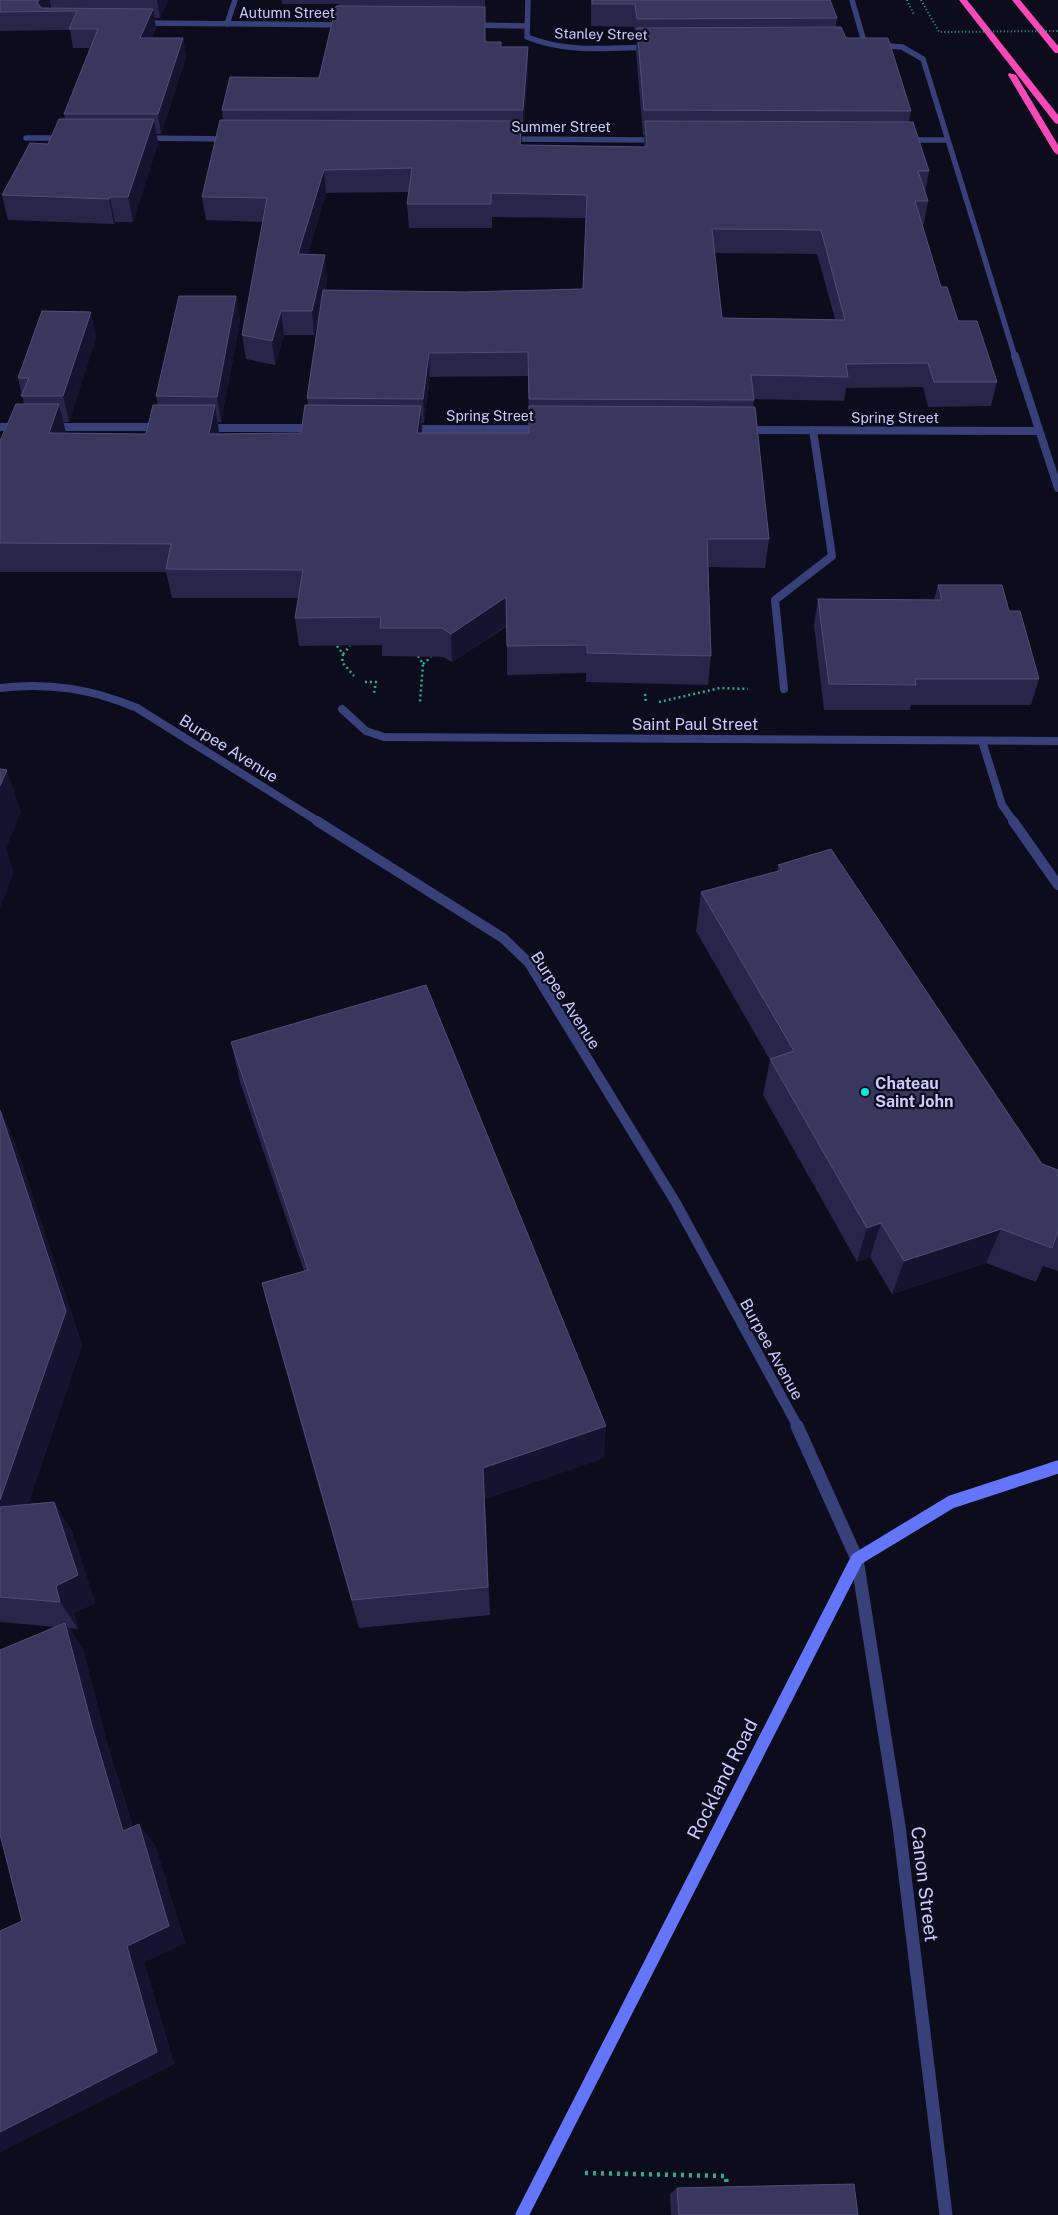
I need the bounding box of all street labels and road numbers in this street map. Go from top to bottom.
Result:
street label: Autumn Street [239,5,335,21]
street label: Stanley Street [554,25,648,43]
street label: Summer Street [511,119,611,135]
street label: Spring Street [446,408,534,424]
street label: Spring Street [851,410,939,426]
street label: Burpee Avenue [176,710,282,786]
street label: Saint Paul Street [632,715,758,734]
street label: Burpee Avenue [527,948,604,1053]
street label: Burpee Avenue [736,1295,807,1403]
street label: Rockland Road [682,1715,762,1843]
street label: Canon Street [907,1825,943,1943]

